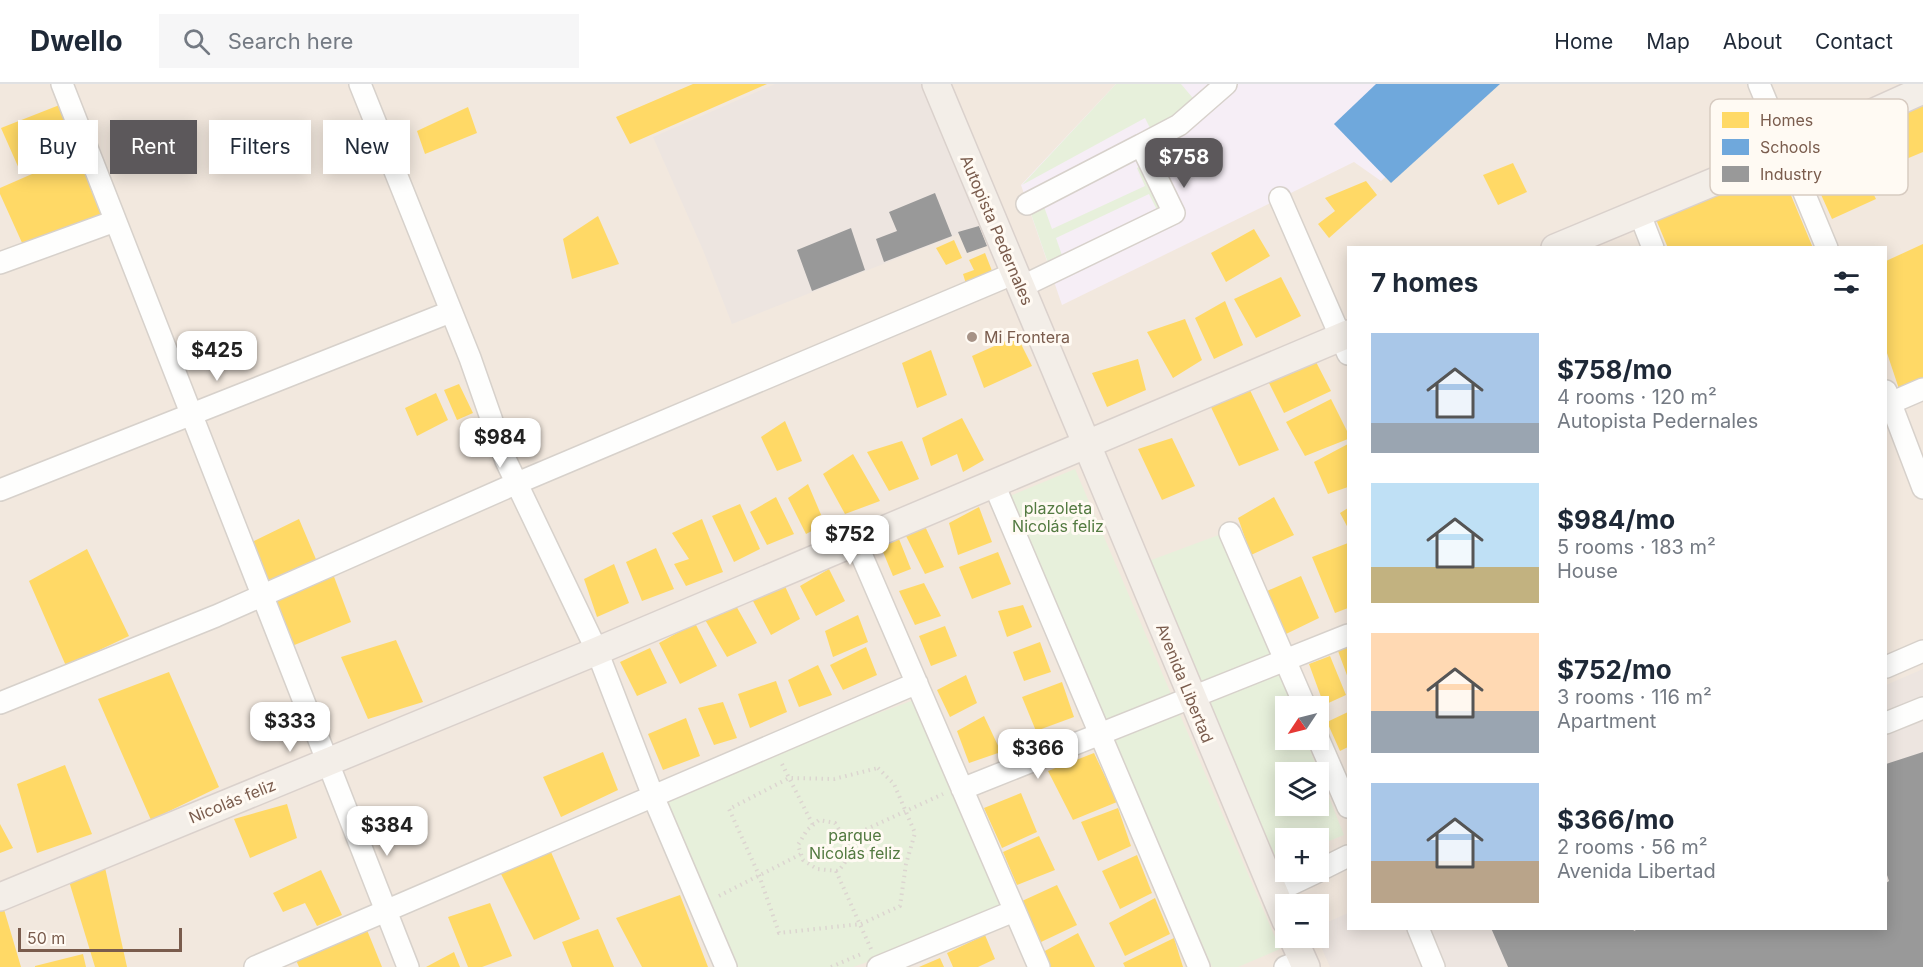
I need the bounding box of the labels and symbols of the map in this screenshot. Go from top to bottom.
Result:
legend [1710,99,1908,195]
text: Homes [1760,110,1813,130]
text: Schools [1760,137,1820,157]
pin: $758 [1148,138,1220,189]
street label: Autopista Pedernales [956,152,1038,308]
text: Industry [1760,164,1822,184]
place label: Mi Frontera [984,327,1070,347]
marker: Mi Frontera [965,330,979,344]
pin: $425 [181,331,253,382]
pin: $984 [464,418,536,469]
park label: plazoleta Nicolás feliz [1012,498,1104,536]
pin: $752 [814,515,886,566]
street label: Avenida Libertad [1152,620,1218,746]
north arrow [1275,696,1329,750]
pin: $333 [254,702,326,753]
pin: $366 [1002,729,1074,780]
street label: Nicolás feliz [186,775,278,827]
pin: $384 [351,806,423,857]
park label: parque Nicolás feliz [809,825,901,863]
scale bar [18,925,182,952]

